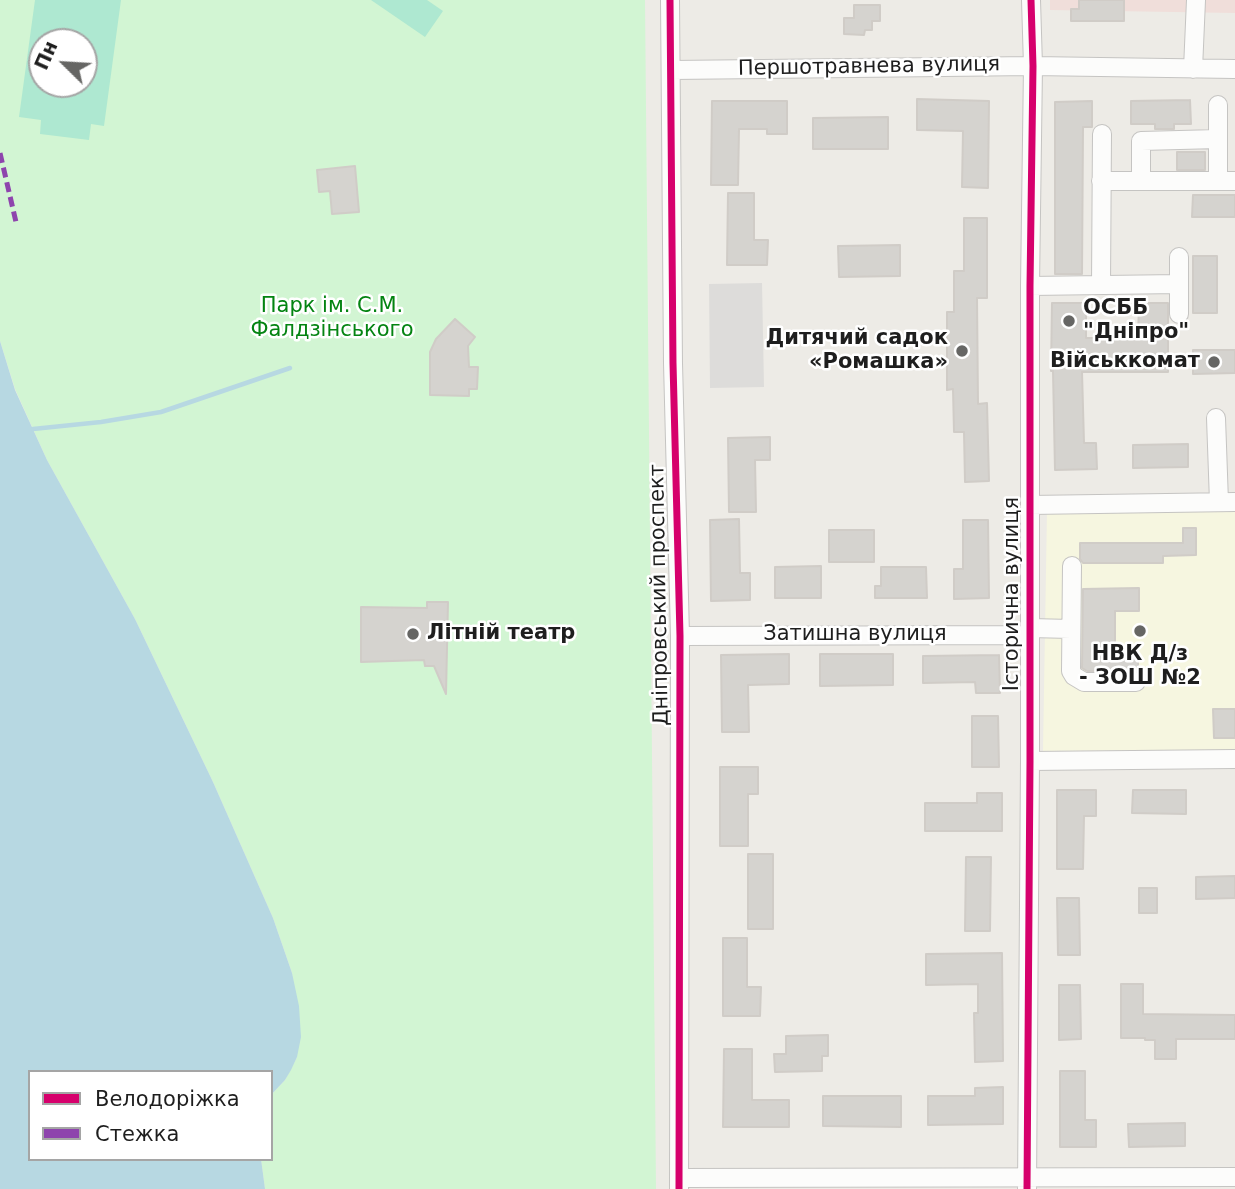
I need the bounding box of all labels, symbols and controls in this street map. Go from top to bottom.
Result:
north arrow [28,28,98,98]
text: Пн [30,38,62,73]
street label: Першотравнева вулиця [738,52,1000,82]
park label: Парк ім. С.М. Фалдзінського [251,294,413,344]
place label: ОСББ "Днiпро" [1083,296,1189,346]
marker: ОСББ "Днiпро" [1061,313,1077,329]
place label: Дитячий садок «Ромашка» [766,326,948,376]
marker: Дитячий садок «Ромашка» [954,343,970,359]
place label: Військкомат [1050,349,1200,375]
marker: Військкомат [1206,354,1222,370]
street label: Дніпровський проспект [645,464,675,726]
street label: Історична вулиця [1000,497,1026,691]
place label: Літній театр [427,621,575,647]
street label: Затишна вулиця [763,622,947,648]
marker: НВК Д/з - ЗОШ №2 [1132,623,1148,639]
marker: Літній театр [405,626,421,642]
place label: НВК Д/з - ЗОШ №2 [1079,642,1201,692]
legend [28,1070,273,1161]
text: Велодоріжка [95,1087,240,1111]
text: Стежка [95,1122,179,1146]

